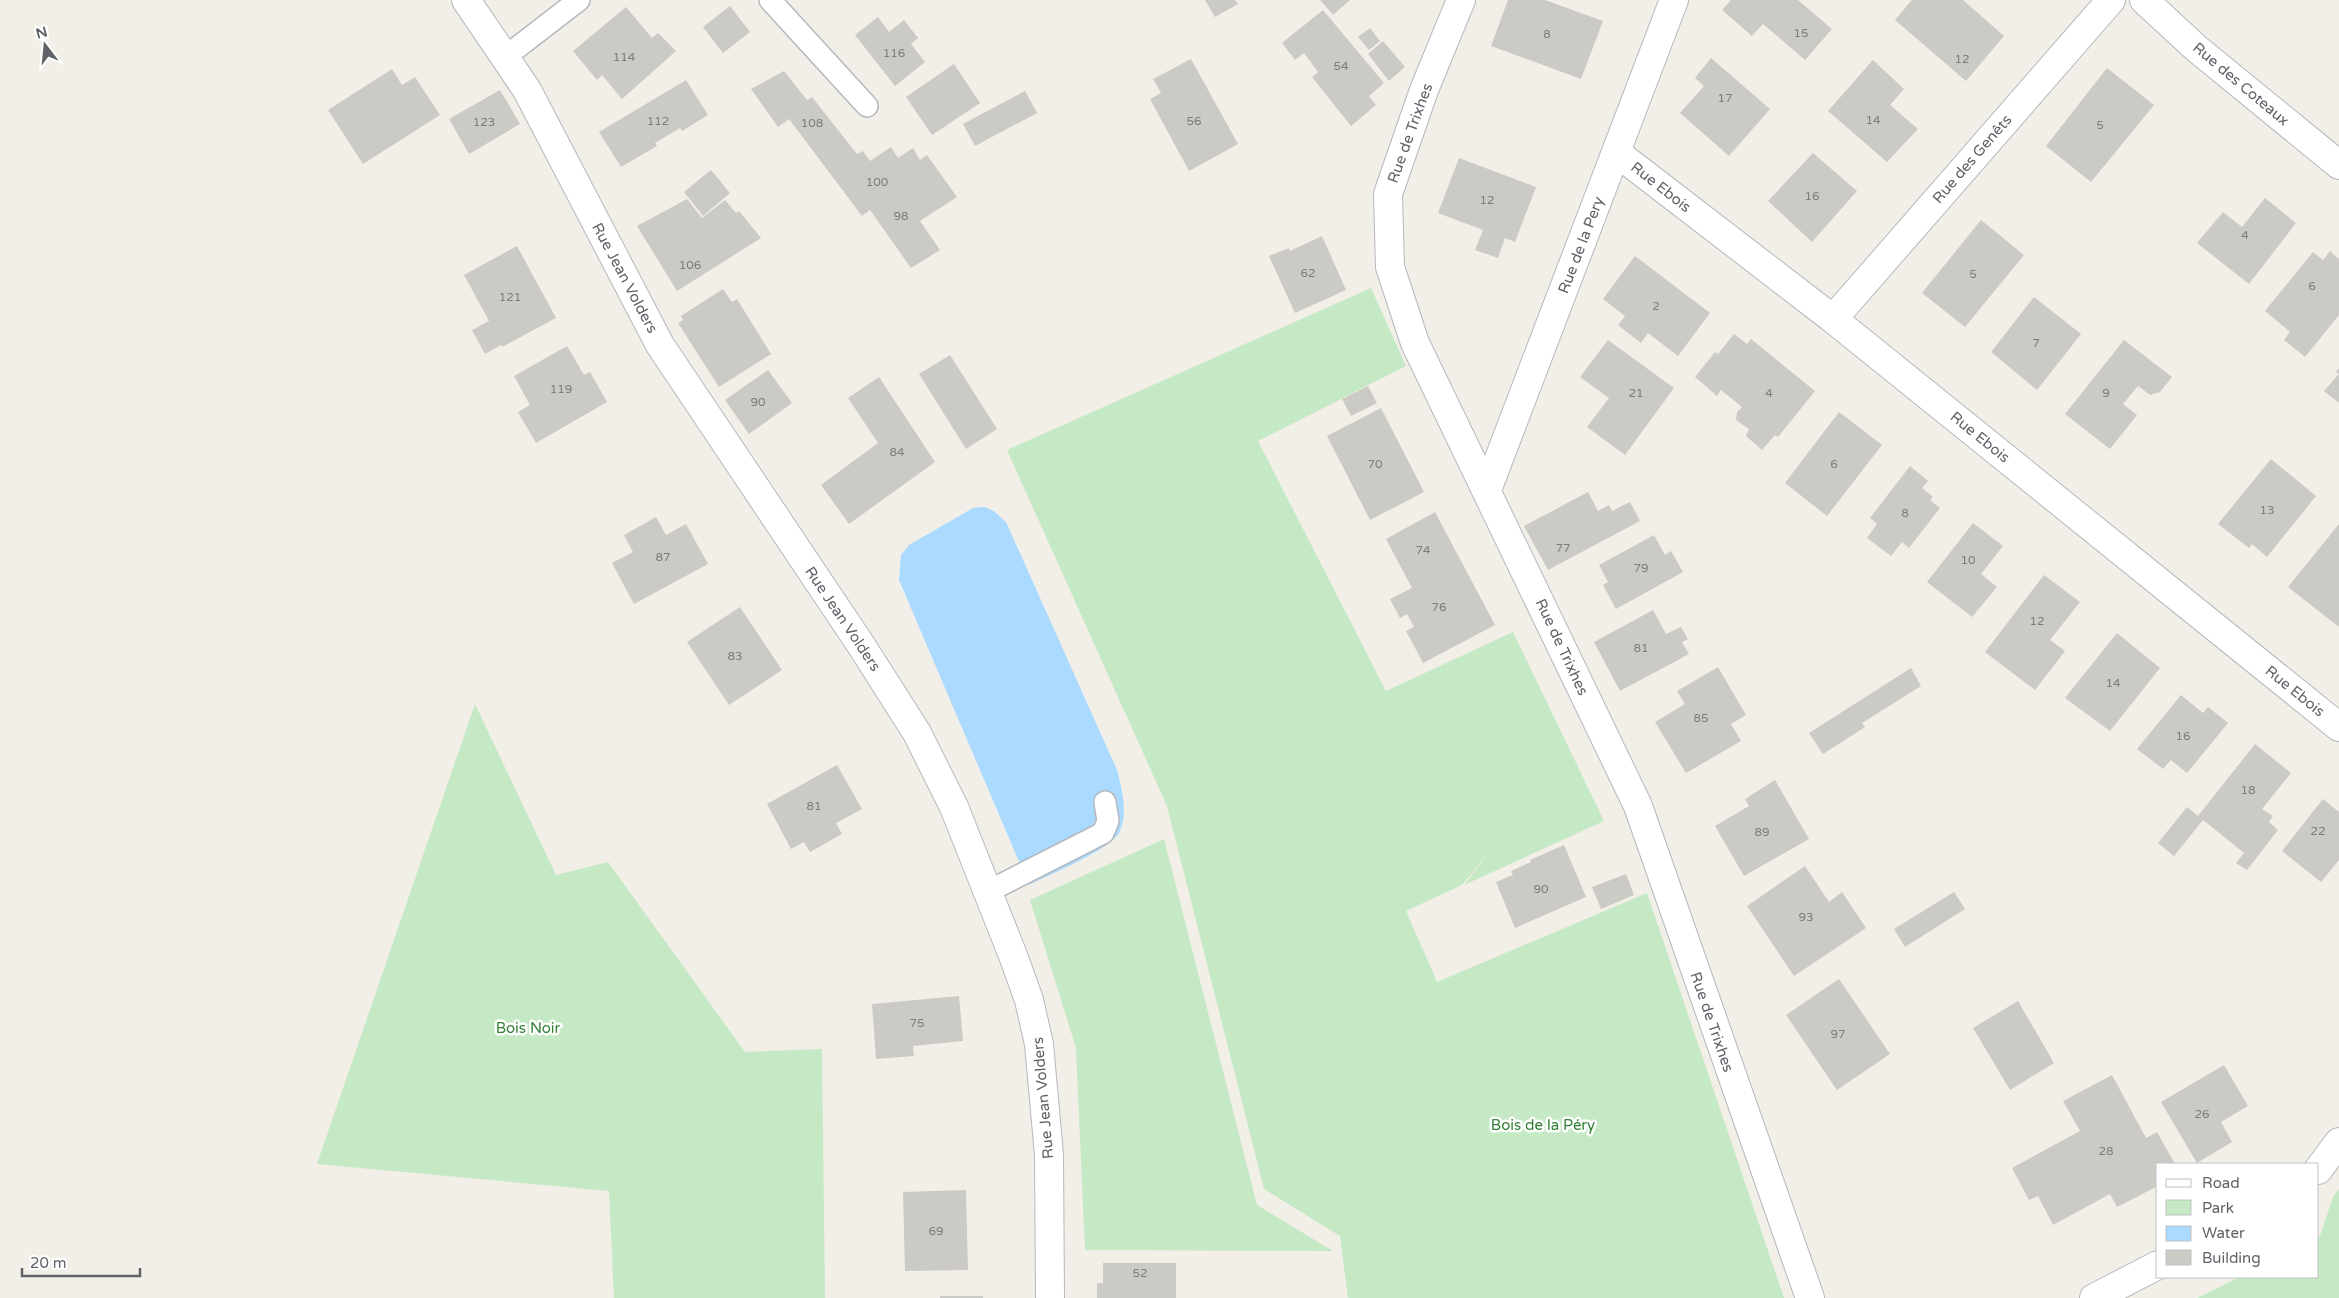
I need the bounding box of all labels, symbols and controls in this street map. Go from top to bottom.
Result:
north arrow [20,20,70,70]
text: N [34,23,49,43]
house number: 15 [1793,26,1809,40]
house number: 8 [1543,27,1551,41]
street label: Rue des Coteaux [2189,39,2293,129]
house number: 116 [883,46,905,60]
house number: 114 [613,50,636,64]
house number: 12 [1954,52,1970,66]
house number: 54 [1333,59,1349,73]
street label: Rue de Trixhes [1384,81,1436,185]
house number: 17 [1717,91,1733,105]
street label: Rue des Genêts [1929,111,2015,207]
house number: 14 [1865,113,1881,127]
house number: 112 [647,114,669,128]
house number: 56 [1186,114,1202,128]
house number: 123 [473,115,495,129]
house number: 108 [801,116,823,130]
house number: 5 [2096,118,2104,132]
street label: Rue Ebois [1627,158,1695,216]
house number: 100 [866,175,889,189]
house number: 16 [1804,189,1820,203]
house number: 12 [1479,193,1495,207]
street label: Rue de la Pery [1554,194,1608,296]
house number: 98 [893,209,909,223]
street label: Rue Jean Volders [588,220,662,336]
house number: 4 [2241,228,2249,242]
house number: 106 [679,258,701,272]
house number: 62 [1300,266,1316,280]
house number: 5 [1969,267,1977,281]
house number: 6 [2308,279,2316,293]
house number: 121 [499,290,521,304]
house number: 2 [1652,299,1660,313]
house number: 7 [2032,336,2040,350]
house number: 119 [550,382,572,396]
house number: 21 [1628,386,1644,400]
house number: 4 [1765,386,1773,400]
house number: 9 [2102,386,2110,400]
house number: 90 [750,395,766,409]
street label: Rue Ebois [1947,408,2013,466]
house number: 84 [889,445,905,459]
house number: 70 [1367,457,1383,471]
house number: 6 [1830,457,1838,471]
house number: 13 [2259,503,2275,517]
house number: 8 [1901,506,1909,520]
house number: 77 [1555,541,1571,555]
house number: 74 [1415,543,1431,557]
house number: 87 [655,550,671,564]
house number: 10 [1960,553,1976,567]
house number: 79 [1633,561,1649,575]
street label: Rue Jean Volders [801,563,885,675]
street label: Rue de Trixhes [1532,596,1592,698]
house number: 76 [1431,600,1447,614]
house number: 12 [2029,614,2045,628]
house number: 81 [1633,641,1649,655]
house number: 83 [727,649,743,663]
street label: Rue Ebois [2262,662,2328,720]
house number: 14 [2105,676,2121,690]
house number: 85 [1693,711,1709,725]
house number: 16 [2175,729,2191,743]
house number: 18 [2240,783,2256,797]
house number: 81 [806,799,822,813]
house number: 22 [2310,824,2326,838]
house number: 89 [1754,825,1770,839]
house number: 90 [1533,882,1549,896]
house number: 93 [1798,910,1814,924]
street label: Rue de Trixhes [1686,970,1738,1074]
house number: 75 [909,1016,925,1030]
park label: Bois Noir [496,1019,561,1037]
house number: 97 [1830,1027,1846,1041]
street label: Rue Jean Volders [1029,1036,1057,1160]
house number: 26 [2194,1107,2210,1121]
park label: Bois de la Péry [1491,1116,1595,1134]
house number: 28 [2098,1144,2114,1158]
legend [2156,1163,2319,1278]
text: Road [2202,1174,2240,1192]
text: Park [2202,1199,2234,1217]
house number: 69 [928,1224,944,1238]
text: Water [2202,1224,2245,1242]
scale bar [22,1246,140,1278]
text: Building [2202,1249,2261,1267]
text: 20 m [30,1254,67,1272]
house number: 52 [1132,1266,1148,1280]

